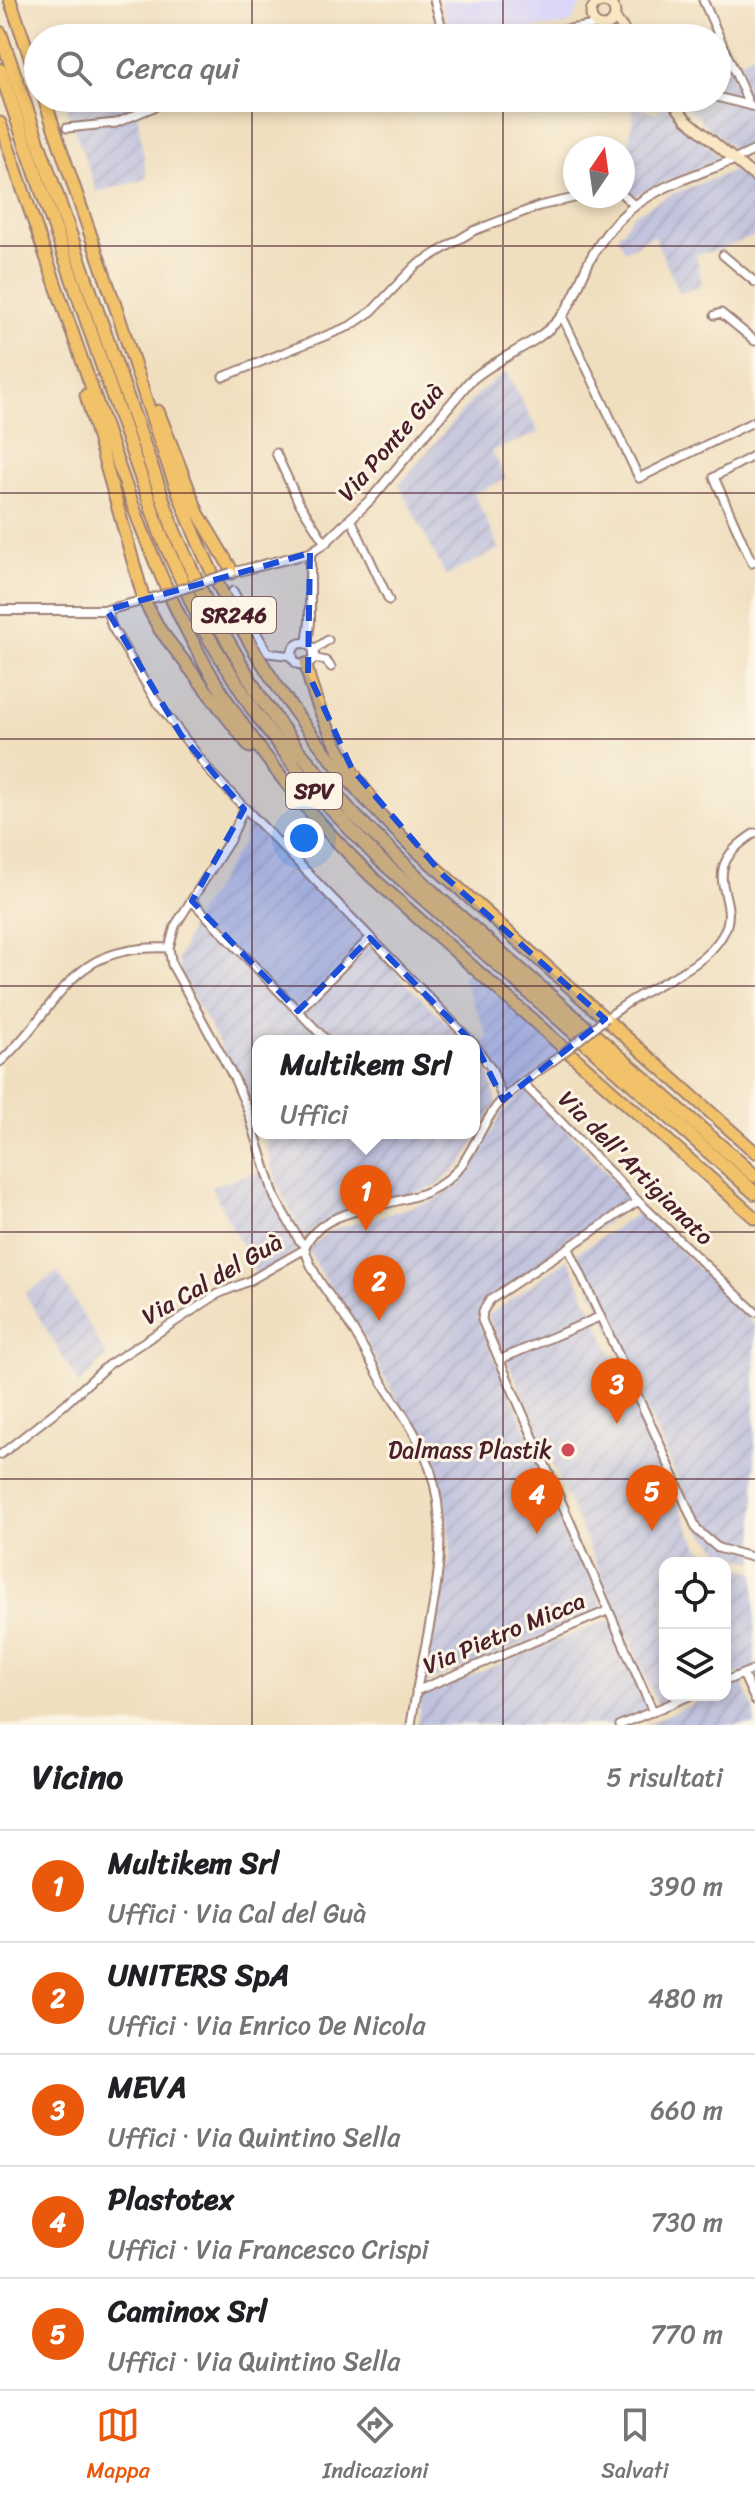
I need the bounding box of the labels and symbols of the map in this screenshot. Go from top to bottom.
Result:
north arrow [563,136,635,208]
street label: Via Ponte Guà [327,373,455,511]
road number: SR246 [192,597,276,633]
road number: SPV [286,773,342,809]
your location [284,818,324,858]
street label: Via dell'Artigianato [548,1080,724,1256]
pin: 1 [340,1165,392,1231]
street label: Via Cal del Guà [133,1222,291,1336]
pin: 2 [353,1255,405,1321]
pin: 3 [591,1358,643,1424]
place label: Dalmass Plastik [388,1429,552,1471]
marker: Dalmass Plastik [559,1441,577,1459]
pin: 5 [626,1465,678,1531]
pin: 4 [511,1468,563,1534]
street label: Via Pietro Micca [416,1580,592,1686]

